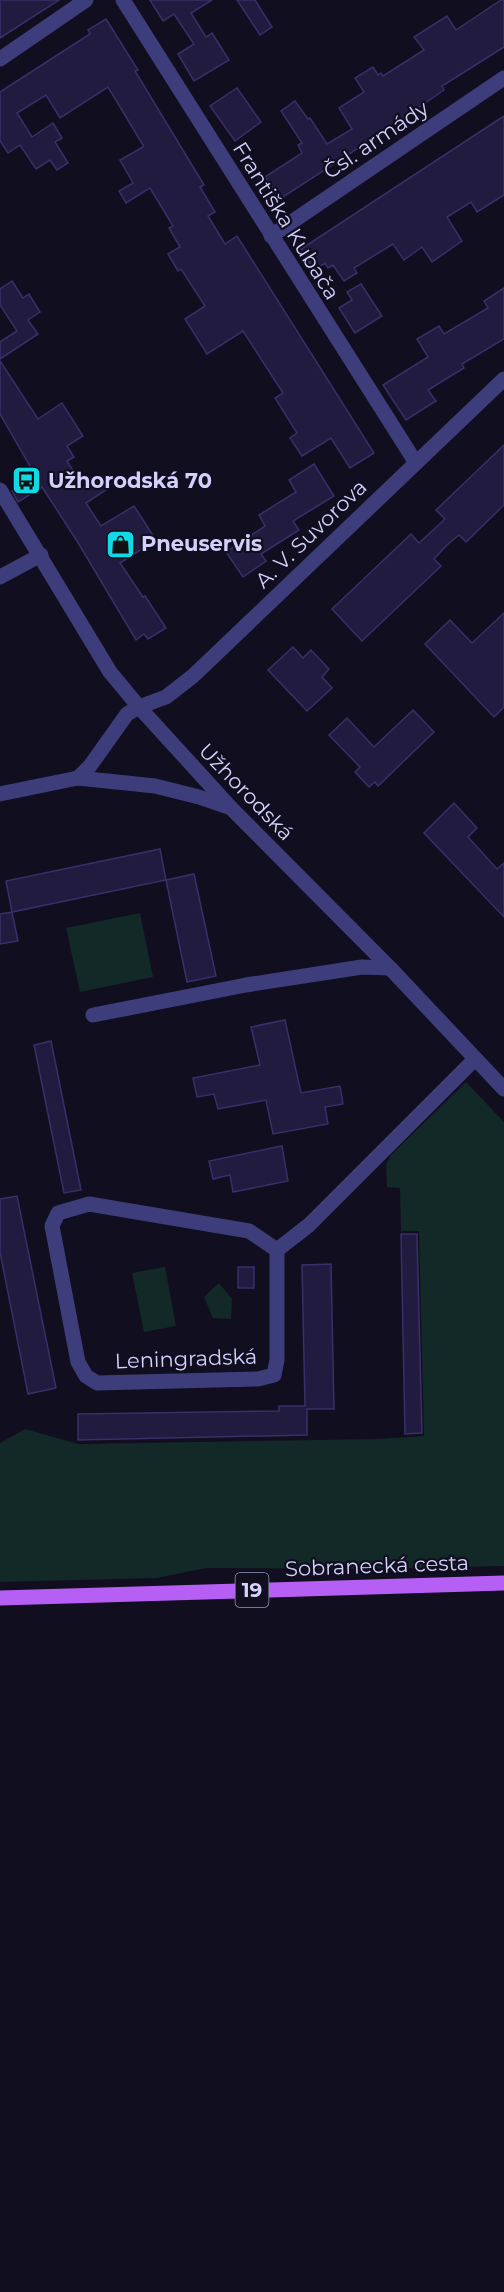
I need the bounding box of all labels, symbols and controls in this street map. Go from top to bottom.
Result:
street label: Čsl. armády [318,95,433,184]
street label: Františka Kubača [228,137,345,304]
bus stop icon: Užhorodská 70 [11,465,43,497]
place label: Užhorodská 70 [48,468,212,493]
street label: A. V. Suvorova [250,474,372,593]
shop icon: Pneuservis [104,528,136,560]
place label: Pneuservis [141,531,262,556]
street label: Užhorodská [194,738,299,845]
street label: Leningradská [114,1344,258,1373]
street label: Sobranecká cesta [285,1550,469,1581]
road number: 19 [236,1573,268,1607]

